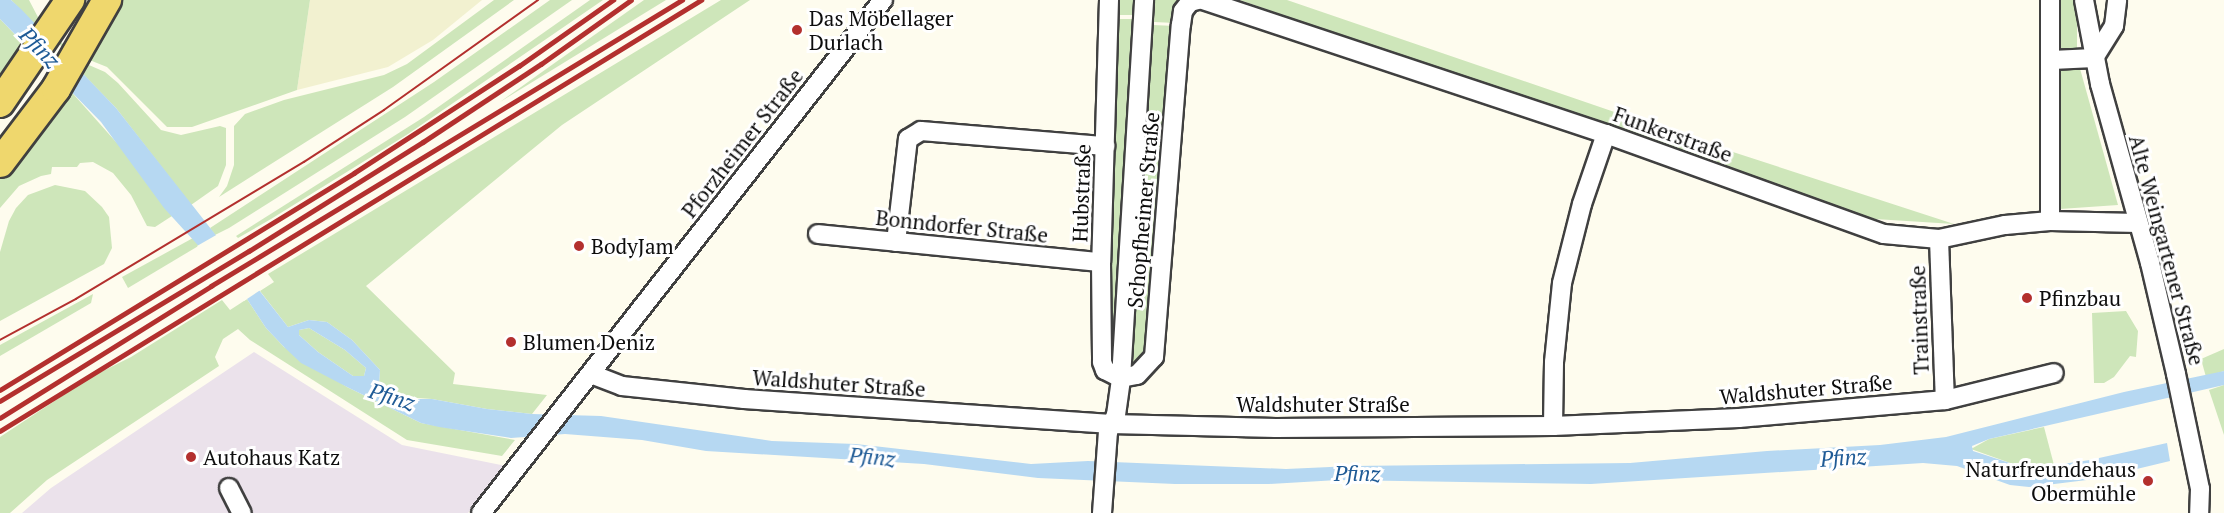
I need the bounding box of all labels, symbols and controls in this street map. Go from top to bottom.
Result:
place label: Das Möbellager Durlach [809,5,953,55]
water label: Pfinz [14,21,66,73]
marker: Das Möbellager Durlach [790,23,804,37]
street label: Pforzheimer Straße [676,64,808,222]
street label: Funkerstraße [1610,101,1736,167]
street label: Schopfheimer Straße [1122,111,1164,309]
street label: Alte Weingartener Straße [2124,132,2210,368]
street label: Hubstraße [1067,143,1095,243]
street label: Bonndorfer Straße [875,204,1049,248]
place label: BodyJam [591,233,674,259]
marker: BodyJam [572,239,586,253]
street label: Trainstraße [1904,265,1934,375]
place label: Pfinzbau [2039,285,2121,311]
marker: Pfinzbau [2020,291,2034,305]
place label: Blumen Deniz [523,329,655,355]
marker: Blumen Deniz [504,335,518,349]
street label: Waldshuter Straße [752,364,926,402]
street label: Waldshuter Straße [1718,369,1894,409]
water label: Pfinz [366,377,418,415]
street label: Waldshuter Straße [1236,391,1410,417]
water label: Pfinz [848,441,896,471]
water label: Pfinz [1819,442,1867,472]
place label: Autohaus Katz [203,444,340,470]
marker: Autohaus Katz [184,450,198,464]
place label: Naturfreundehaus Obermühle [1965,456,2136,506]
water label: Pfinz [1334,460,1380,486]
marker: Naturfreundehaus Obermühle [2141,474,2155,488]

